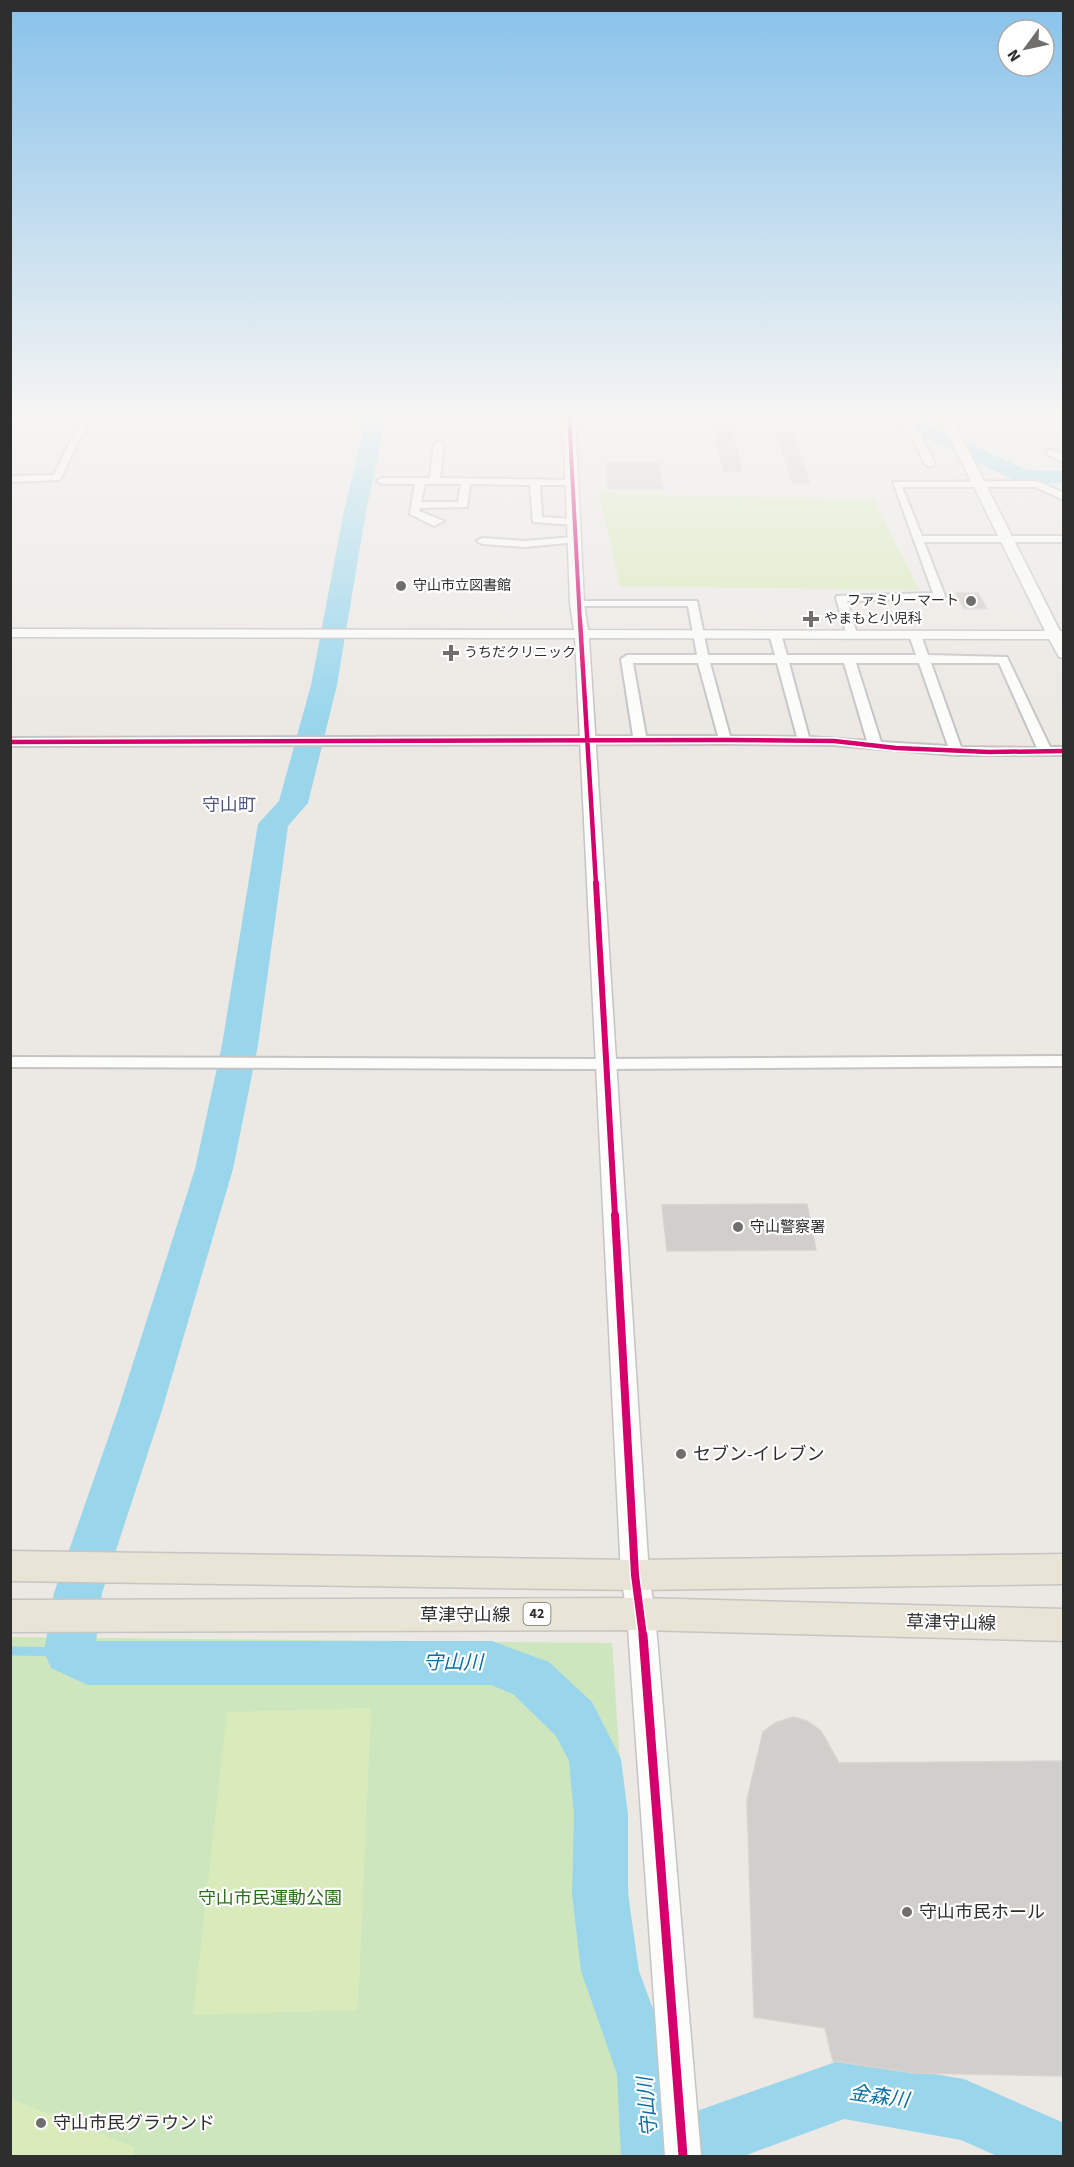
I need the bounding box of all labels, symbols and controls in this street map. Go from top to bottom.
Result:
north arrow [996,18,1056,78]
text: N [1002,45,1026,66]
place label: 守山市立図書館 [413,576,511,596]
marker: 守山市立図書館 [394,579,408,593]
place label: ファミリーマート [847,591,959,611]
marker: ファミリーマート [964,594,978,608]
place label: やまもと小児科 [824,609,922,629]
marker: やまもと小児科 [802,610,820,628]
place label: うちだクリニック [464,643,576,663]
marker: うちだクリニック [442,644,460,662]
district label: 守山町 [202,793,256,818]
place label: 守山警察署 [750,1217,825,1238]
marker: 守山警察署 [731,1220,745,1234]
place label: セブン-イレブン [693,1442,825,1467]
marker: セブン-イレブン [674,1447,688,1461]
street label: 草津守山線 [420,1603,510,1628]
road number: 42 [524,1603,550,1625]
street label: 草津守山線 [906,1610,996,1636]
water label: 守山川 [423,1649,485,1677]
park label: 守山市民運動公園 [198,1886,342,1911]
place label: 守山市民ホール [919,1900,1045,1925]
marker: 守山市民ホール [900,1905,914,1919]
water label: 守山川 [631,2074,665,2138]
water label: 金森川 [847,2079,913,2115]
place label: 守山市民グラウンド [53,2111,215,2136]
marker: 守山市民グラウンド [34,2116,48,2130]

